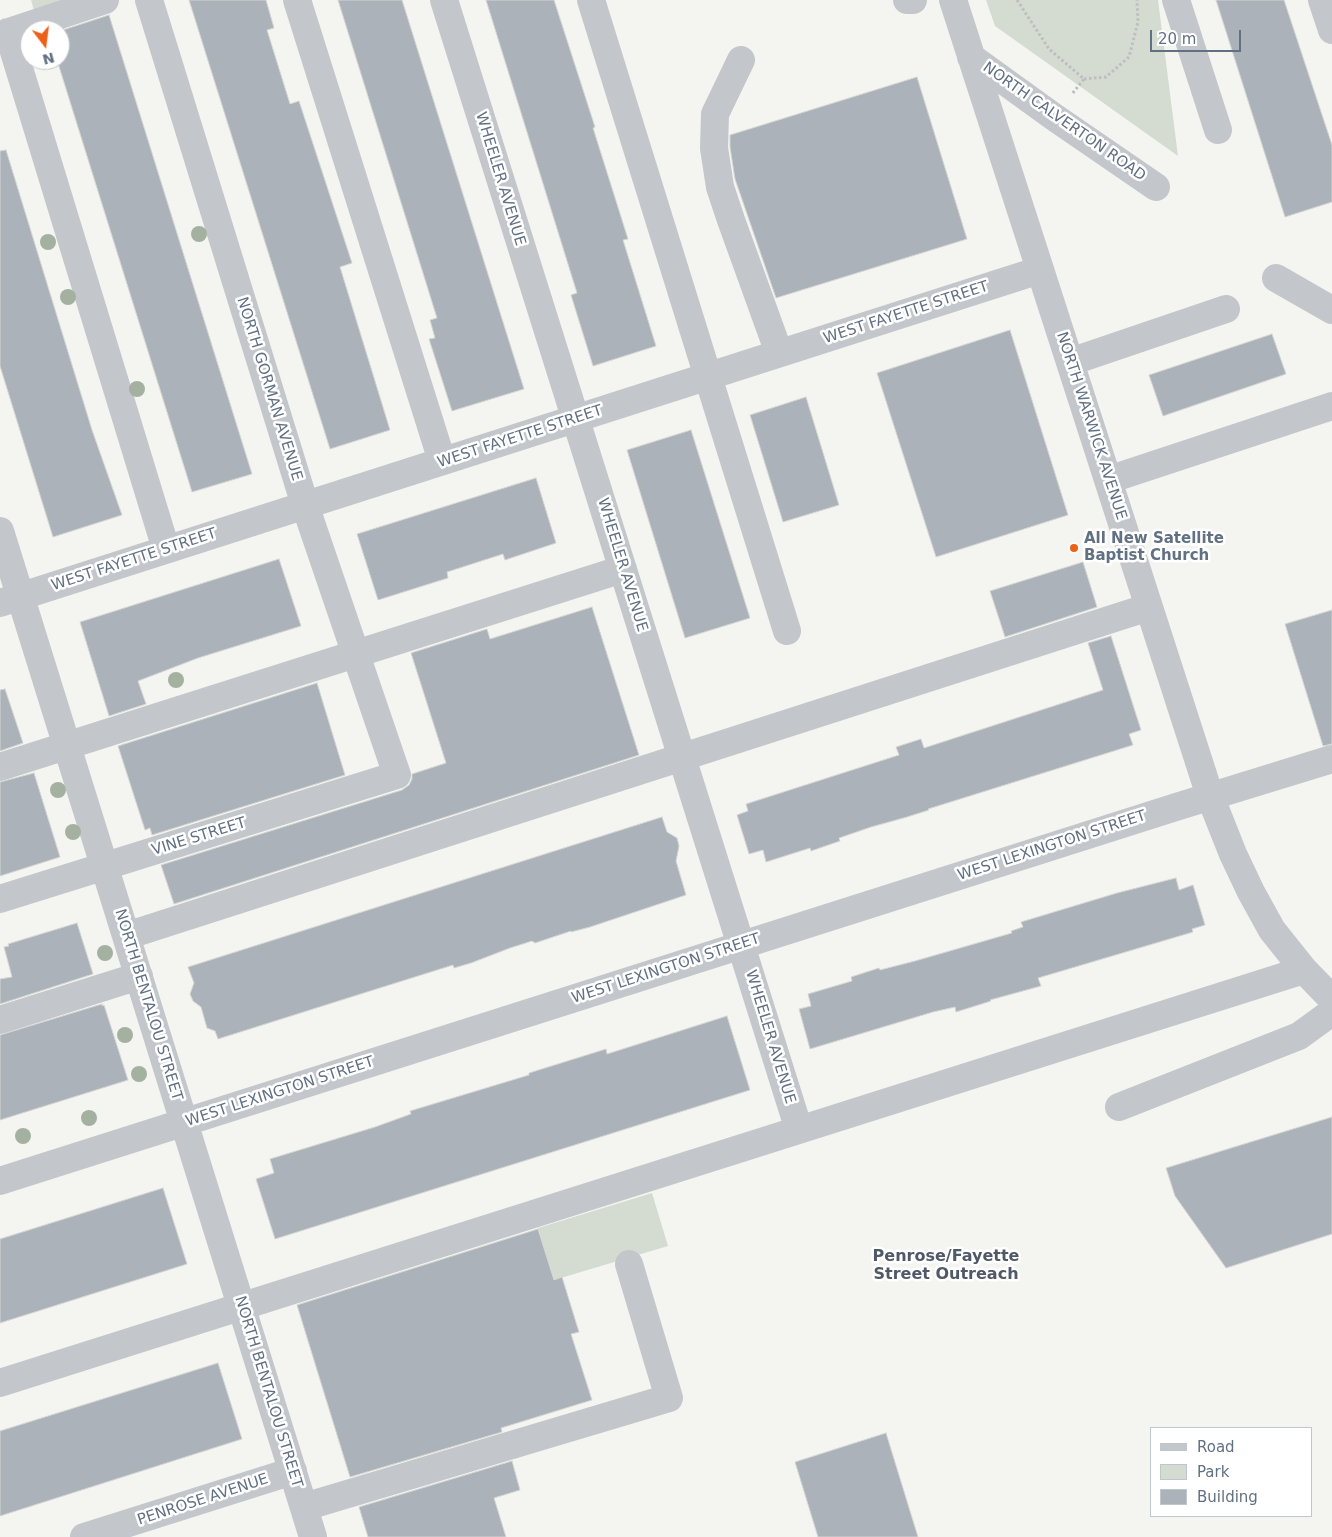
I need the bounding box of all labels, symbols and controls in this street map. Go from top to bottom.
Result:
north arrow [20,20,70,70]
scale bar [1152,20,1243,52]
text: 20 m [1158,30,1196,48]
text: N [41,49,56,68]
street label: NORTH CALVERTON ROAD [979,59,1149,185]
street label: WHEELER AVENUE [471,110,529,248]
street label: WEST FAYETTE STREET [821,278,991,348]
street label: NORTH GORMAN AVENUE [232,295,306,483]
street label: NORTH WARWICK AVENUE [1052,330,1130,522]
street label: WEST FAYETTE STREET [435,402,605,472]
street label: WHEELER AVENUE [593,496,651,634]
street label: WEST FAYETTE STREET [49,525,219,595]
place label: All New Satellite Baptist Church [1084,530,1224,565]
marker: All New Satellite Baptist Church [1068,542,1080,554]
street label: WEST LEXINGTON STREET [956,807,1148,885]
street label: VINE STREET [150,814,248,860]
street label: NORTH BENTALOU STREET [110,907,186,1103]
street label: WEST LEXINGTON STREET [570,930,762,1008]
street label: WHEELER AVENUE [741,968,799,1106]
street label: WEST LEXINGTON STREET [184,1053,376,1131]
district label: Penrose/Fayette Street Outreach [873,1247,1019,1285]
street label: NORTH BENTALOU STREET [230,1294,306,1490]
legend [1150,1427,1312,1517]
text: Road [1197,1438,1235,1456]
text: Park [1197,1463,1229,1481]
street label: PENROSE AVENUE [135,1470,271,1530]
text: Building [1197,1488,1258,1506]

